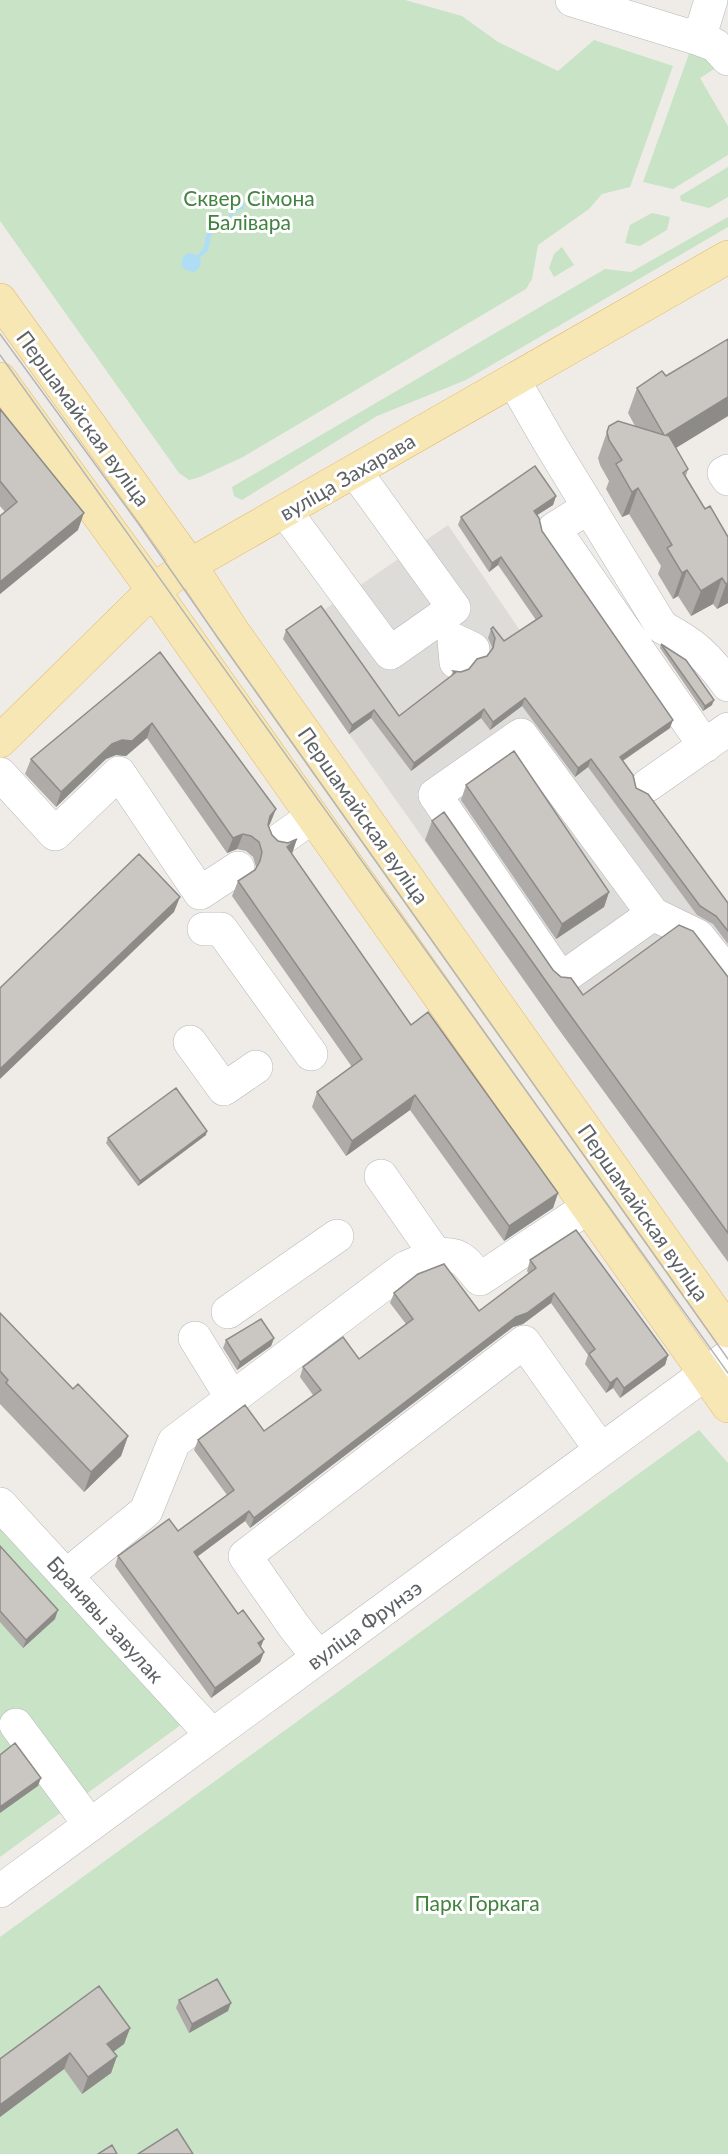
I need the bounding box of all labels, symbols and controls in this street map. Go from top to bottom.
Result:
park label: Сквер Сімона Балівара [183,185,315,234]
street label: Першамайская вуліца [12,325,156,511]
street label: вуліца Захарава [275,427,419,525]
street label: Першамайская вуліца [293,722,435,908]
street label: Першамайская вуліца [573,1119,715,1305]
street label: Бранявы завулак [43,1551,169,1688]
street label: вуліца Фрунзэ [302,1574,426,1674]
park label: Парк Горкага [414,1890,540,1915]

